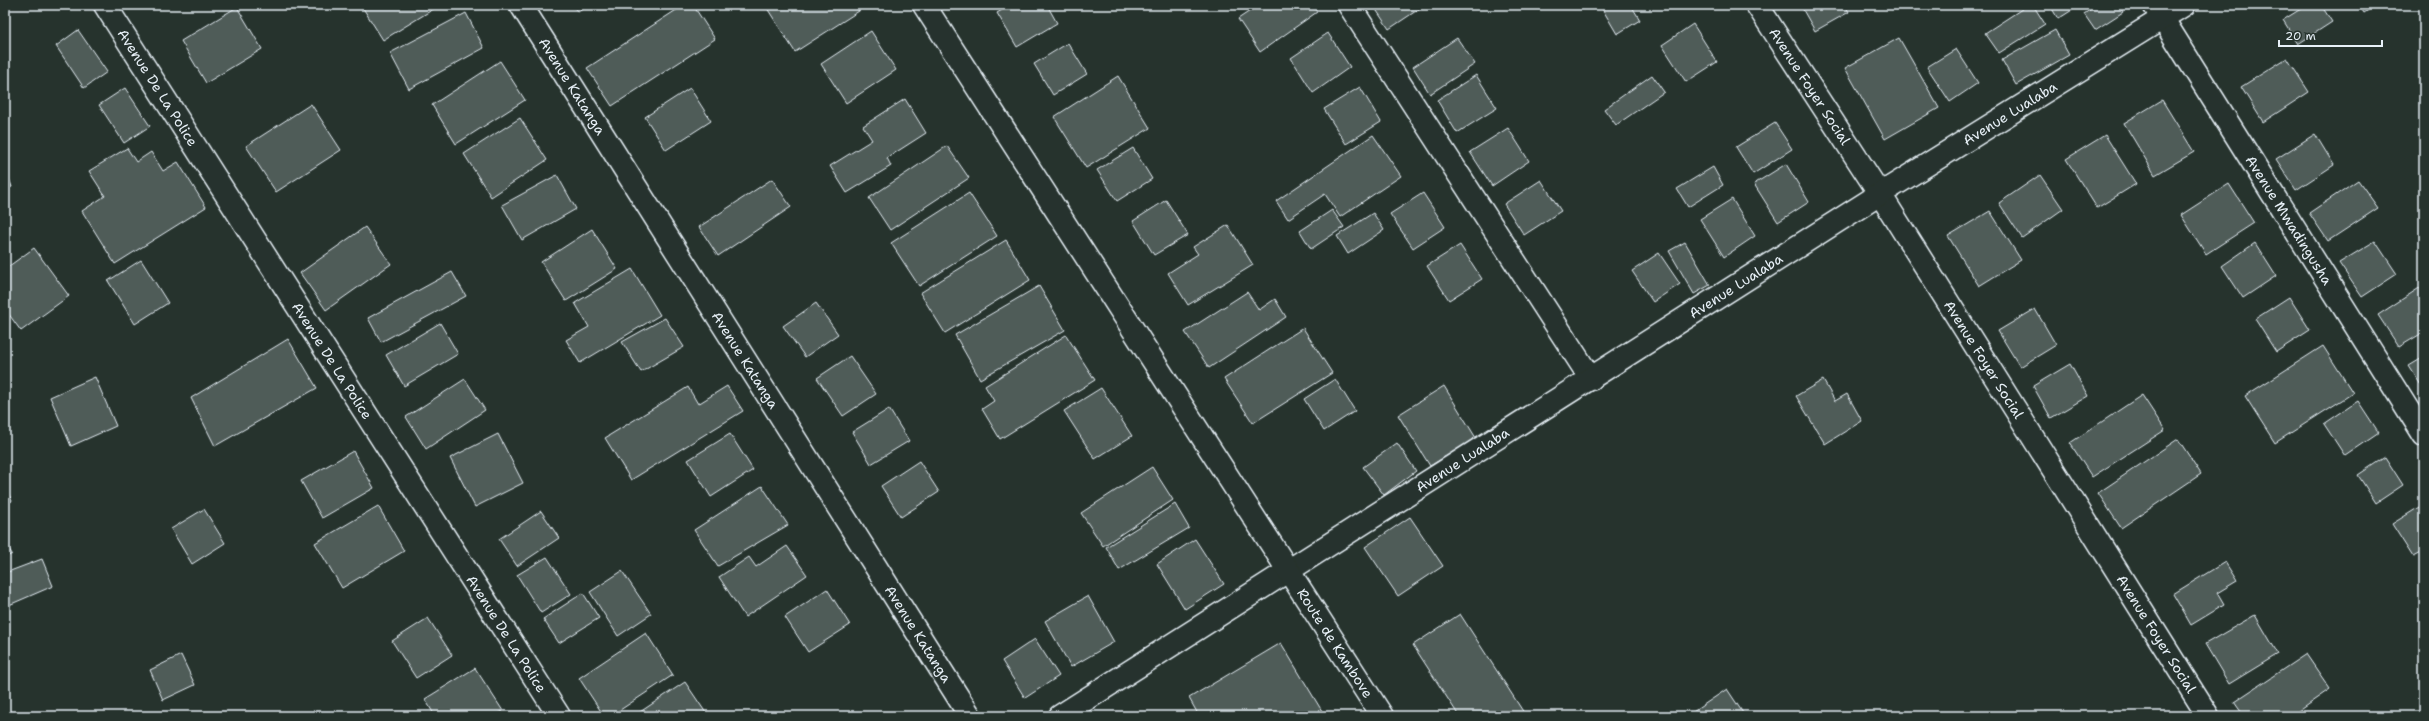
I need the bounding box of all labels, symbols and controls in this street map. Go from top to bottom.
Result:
scale bar [2279,22,2382,48]
street label: Avenue Foyer Social [1765,24,1855,149]
street label: Avenue De La Police [114,26,202,150]
text: 20 m [2285,28,2316,44]
street label: Avenue Katanga [535,34,610,138]
street label: Avenue Lualaba [1959,77,2061,149]
street label: Avenue Mwadingusha [2242,152,2337,288]
street label: Avenue Lualaba [1685,249,1786,322]
street label: Avenue Foyer Social [1940,297,2028,423]
street label: Avenue De La Police [288,299,376,423]
street label: Avenue Katanga [708,308,783,412]
street label: Avenue Lualaba [1412,423,1513,496]
street label: Avenue Foyer Social [2113,571,2201,697]
street label: Avenue De La Police [462,572,551,696]
street label: Avenue Katanga [881,582,956,686]
street label: Route de Kambove [1293,585,1377,701]

